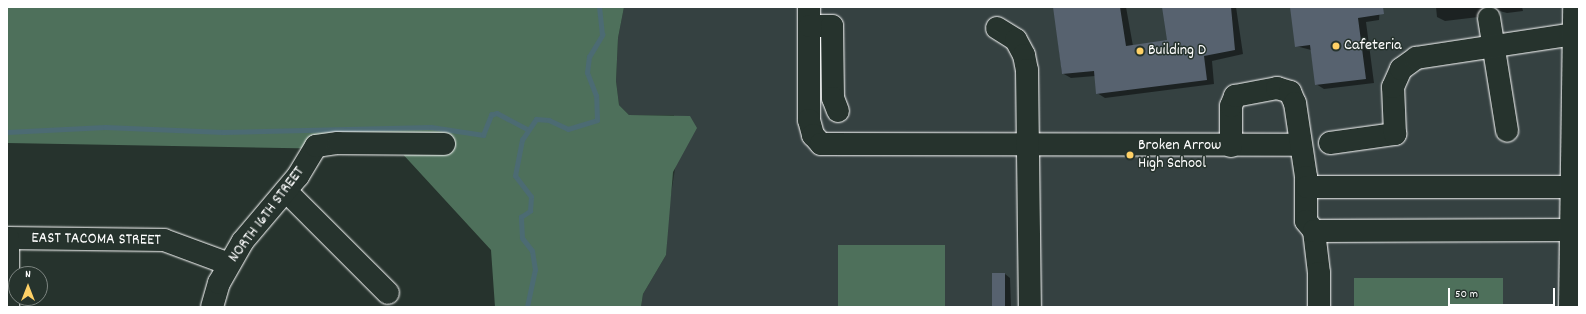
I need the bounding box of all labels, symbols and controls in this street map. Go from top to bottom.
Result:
place label: Cafeteria [1344,36,1401,56]
place label: Building D [1148,41,1206,61]
marker: Cafeteria [1331,41,1341,51]
marker: Building D [1135,46,1145,56]
place label: Broken Arrow High School [1138,136,1221,174]
marker: Broken Arrow High School [1125,150,1135,160]
street label: NORTH 16TH STREET [225,163,309,267]
street label: EAST TACOMA STREET [31,229,161,251]
north arrow [8,266,48,306]
text: N [25,267,31,283]
scale bar [1450,280,1557,306]
text: 50 m [1455,286,1478,303]

